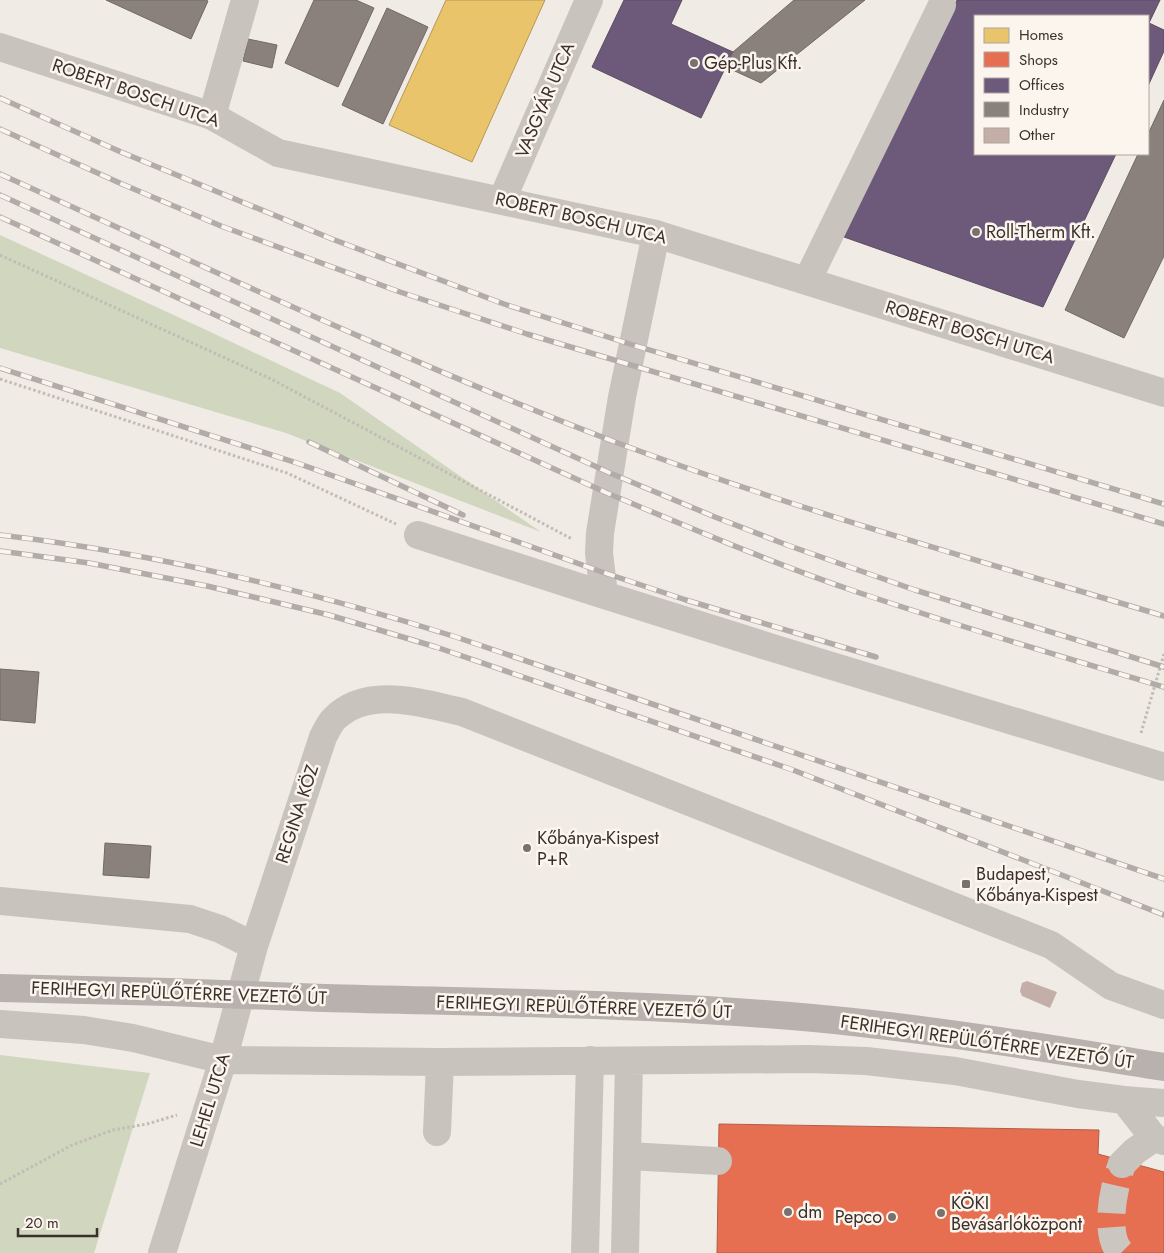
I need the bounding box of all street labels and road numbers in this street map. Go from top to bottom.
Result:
street label: VASGYÁR UTCA [509,38,581,162]
street label: ROBERT BOSCH UTCA [49,52,223,134]
street label: ROBERT BOSCH UTCA [493,186,670,250]
street label: ROBERT BOSCH UTCA [882,294,1058,370]
street label: REGINA KÖZ [269,761,325,867]
street label: FERIHEGYI REPÜLŐTÉRRE VEZETŐ ÚT [31,975,328,1011]
street label: FERIHEGYI REPÜLŐTÉRRE VEZETŐ ÚT [436,989,733,1025]
street label: FERIHEGYI REPÜLŐTÉRRE VEZETŐ ÚT [839,1009,1136,1076]
street label: LEHEL UTCA [183,1050,237,1150]

